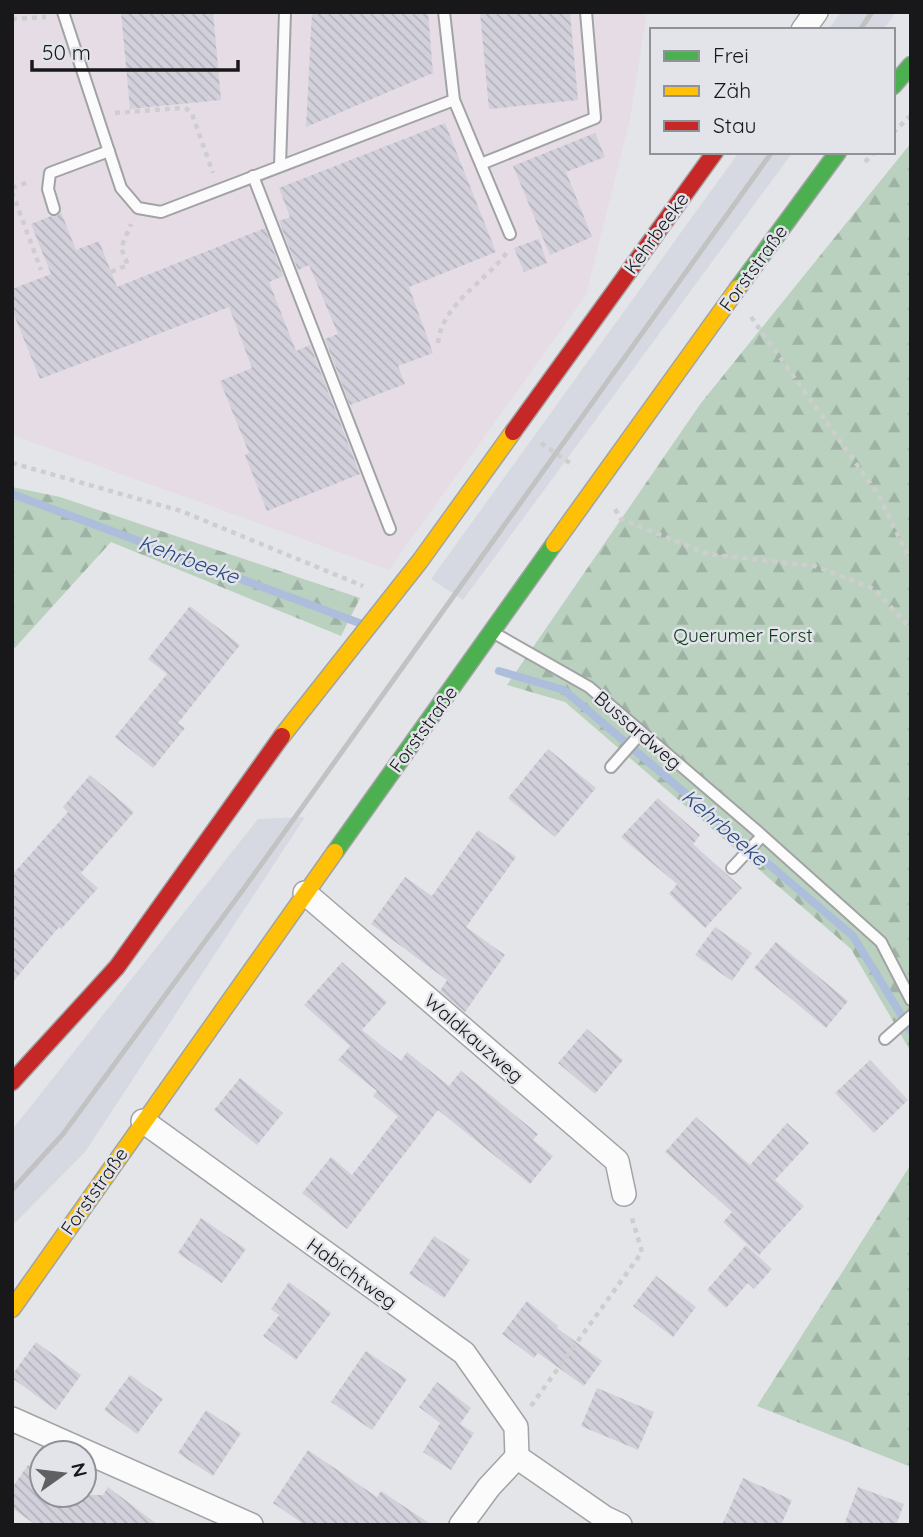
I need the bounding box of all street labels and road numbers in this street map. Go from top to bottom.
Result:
street label: Kehrbeeke [618,188,694,278]
street label: Forststraße [714,220,792,316]
street label: Forststraße [384,681,462,777]
street label: Bussardweg [589,686,687,774]
street label: Waldkauzweg [420,988,528,1088]
street label: Forststraße [55,1143,133,1239]
street label: Habichtweg [302,1232,402,1314]

